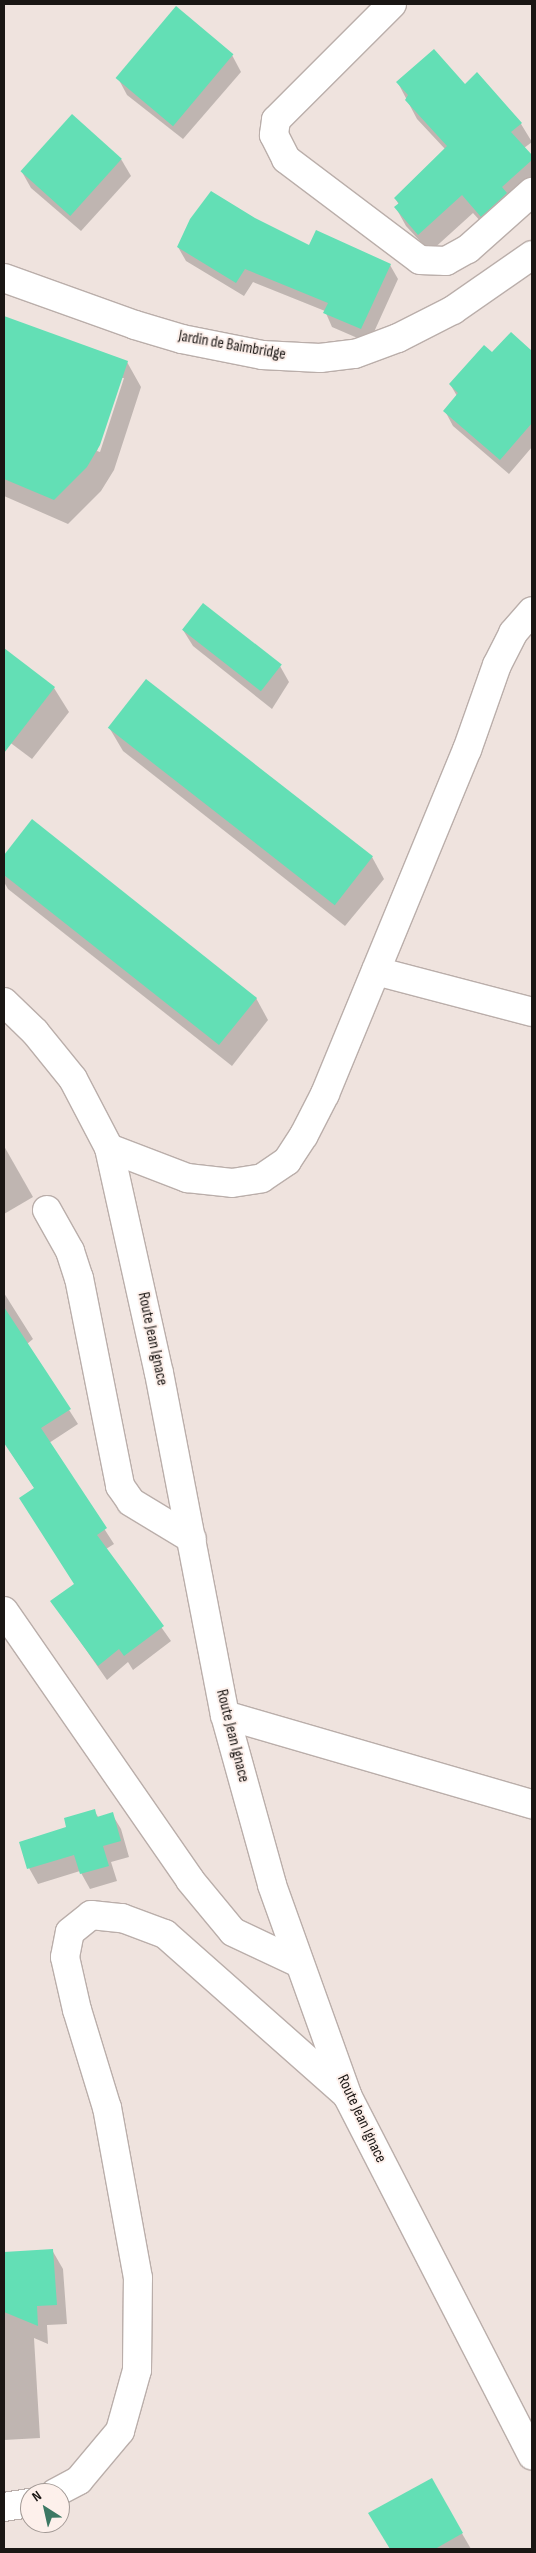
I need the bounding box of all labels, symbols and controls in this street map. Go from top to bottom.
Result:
street label: Jardin de Baimbridge [177,327,287,365]
street label: Route Jean Ignace [133,1291,171,1387]
street label: Route Jean Ignace [211,1688,253,1784]
street label: Route Jean Ignace [332,2072,390,2166]
north arrow [20,2483,70,2533]
text: N [29,2487,45,2505]

